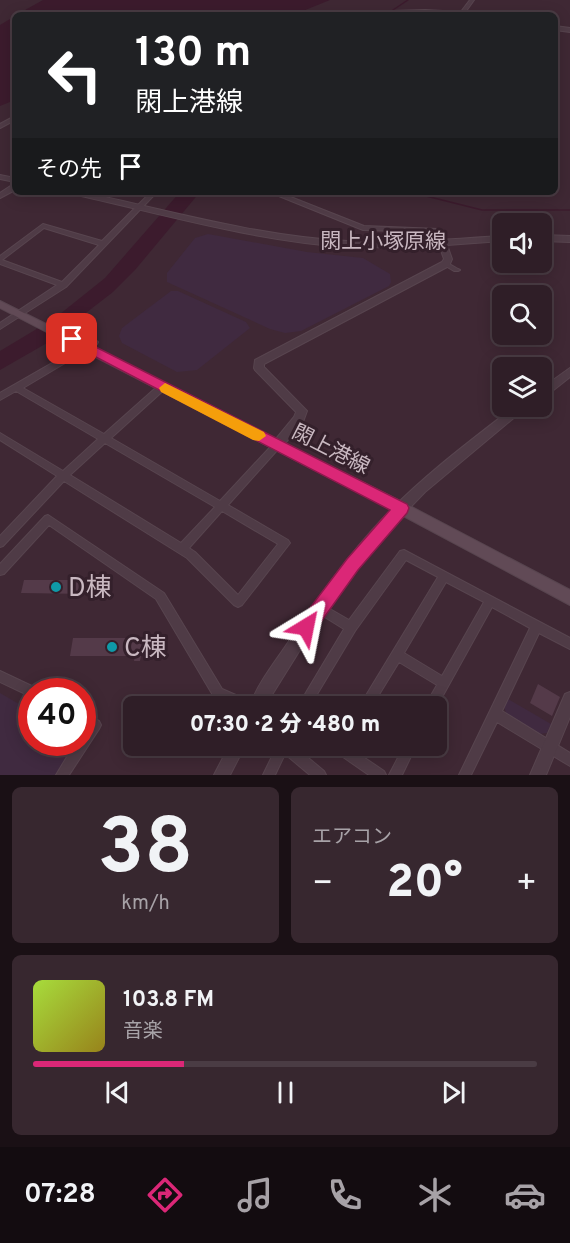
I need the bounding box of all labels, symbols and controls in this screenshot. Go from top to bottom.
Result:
text: 130 m [135,28,251,81]
icon: left [36,36,114,114]
text: 閖上港線 [135,87,243,121]
icon: arrive [114,150,147,183]
text: その先 [36,157,102,184]
map controls [492,213,552,417]
button: sound [492,213,552,273]
street label: 閖上小塚原線 [320,229,446,256]
button: search [492,285,552,345]
pin [46,313,97,364]
icon: arrive [55,322,88,355]
button: layers [492,357,552,417]
street label: 閖上港線 [287,419,374,481]
place label: D棟 [68,573,112,606]
marker: D棟 [49,580,63,594]
position arrow [274,595,338,659]
place label: C棟 [124,633,167,666]
marker: C棟 [105,640,119,654]
speed limit sign: 40 [18,678,96,756]
text: 07:30 · 2 分 · 480 m [190,712,380,739]
text: 38 [98,802,193,901]
text: エアコン [312,825,392,851]
text: 20° [386,856,463,913]
text: − [312,864,333,906]
text: + [516,864,537,906]
text: km/h [121,891,170,917]
text: 103.8 FM [123,987,214,1014]
text: 音楽 [123,1019,163,1045]
icon: previous [101,1076,134,1109]
icon: pause [269,1076,302,1109]
icon: next [437,1076,470,1109]
icon: directions [144,1174,186,1216]
icon: music [234,1174,276,1216]
icon: phone [324,1174,366,1216]
icon: climate [414,1174,456,1216]
icon: car [504,1174,546,1216]
text: 07:28 [24,1178,96,1212]

